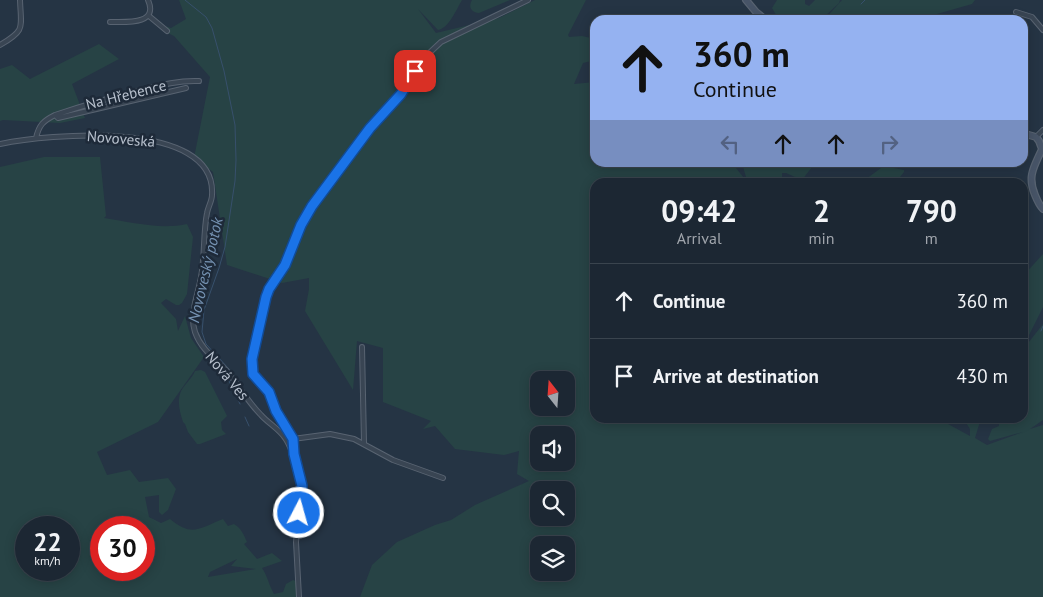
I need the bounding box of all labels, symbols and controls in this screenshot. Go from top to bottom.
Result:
text: 360 m [693,31,790,77]
icon: ahead [610,35,675,100]
pin [394,50,436,92]
icon: arrive [401,57,429,85]
street label: Na Hřebence [84,75,168,114]
text: Continue [693,75,777,103]
street label: Novoveská [86,126,156,151]
icon: left [716,130,744,158]
icon: ahead [769,130,797,158]
icon: ahead [822,130,850,158]
icon: right [875,130,903,158]
text: 09:42 [661,191,737,230]
text: 2 [813,191,830,230]
text: 790 [906,191,957,230]
water label: Novoveský potok [183,215,227,325]
text: Arrival [677,228,722,248]
text: min [809,228,835,248]
text: m [925,228,938,248]
icon: ahead [610,287,638,315]
text: Continue [653,289,725,313]
text: 360 m [956,289,1008,313]
street label: Nová Ves [202,347,253,404]
icon: arrive [610,362,638,390]
text: Arrive at destination [653,364,819,388]
text: 430 m [956,364,1008,388]
north arrow [530,371,575,416]
map controls [530,371,575,581]
button: sound [530,426,575,471]
button: search [530,481,575,526]
position arrow [272,486,324,538]
speed limit sign: 30 [90,516,155,581]
text: 22 [33,526,62,558]
button: layers [530,536,575,581]
text: km/h [34,553,61,568]

